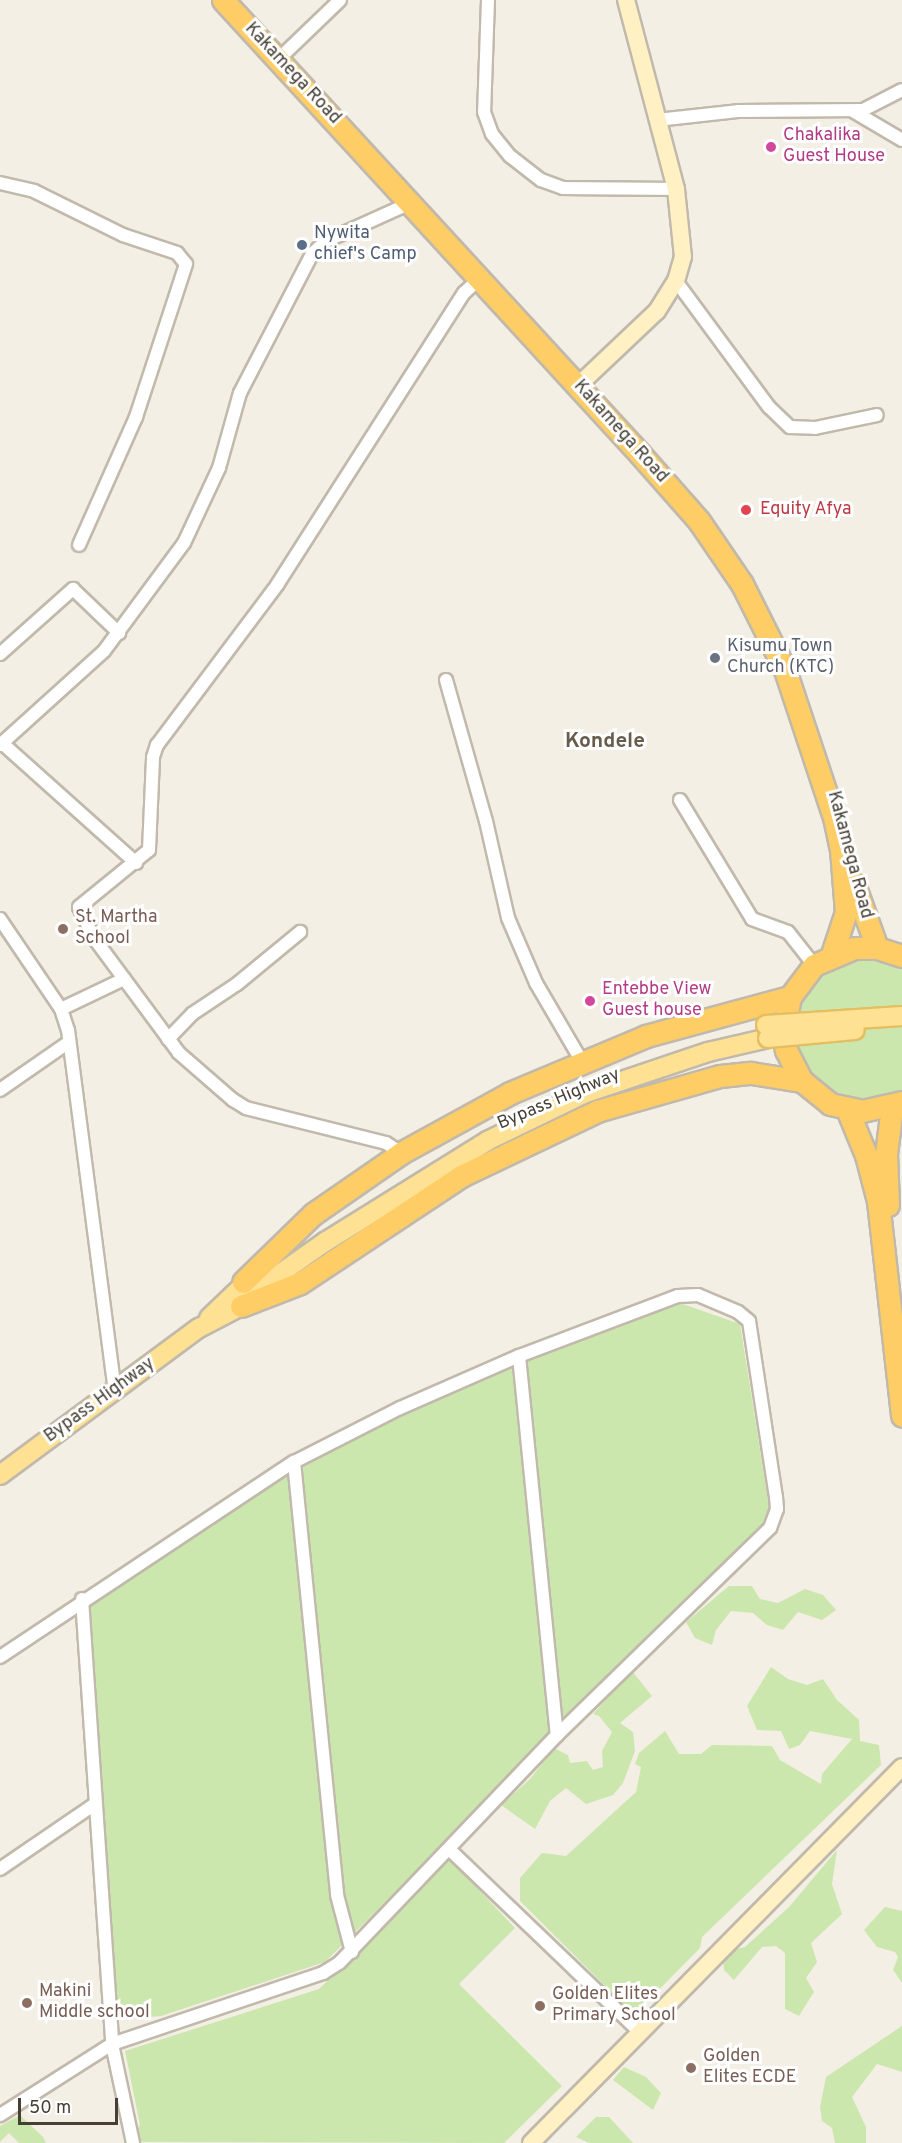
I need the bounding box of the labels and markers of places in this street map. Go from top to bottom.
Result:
place label: Chakalika Guest House [783,126,885,168]
marker: Chakalika Guest House [764,140,778,154]
place label: Nywita chief's Camp [314,224,417,266]
marker: Nywita chief's Camp [295,238,309,252]
place label: Equity Afya [760,499,852,521]
marker: Equity Afya [737,501,755,519]
place label: Kisumu Town Church (KTC) [727,637,834,680]
marker: Kisumu Town Church (KTC) [708,651,722,665]
place label: St. Martha School [75,908,157,950]
marker: St. Martha School [56,922,70,936]
place label: Entebbe View Guest house [602,980,712,1022]
marker: Entebbe View Guest house [583,994,597,1008]
place label: Makini Middle school [39,1982,150,2024]
place label: Golden Elites Primary School [552,1985,676,2028]
marker: Makini Middle school [20,1996,34,2010]
marker: Golden Elites Primary School [533,1999,547,2013]
place label: Golden Elites ECDE [703,2047,797,2090]
marker: Golden Elites ECDE [684,2061,698,2075]

